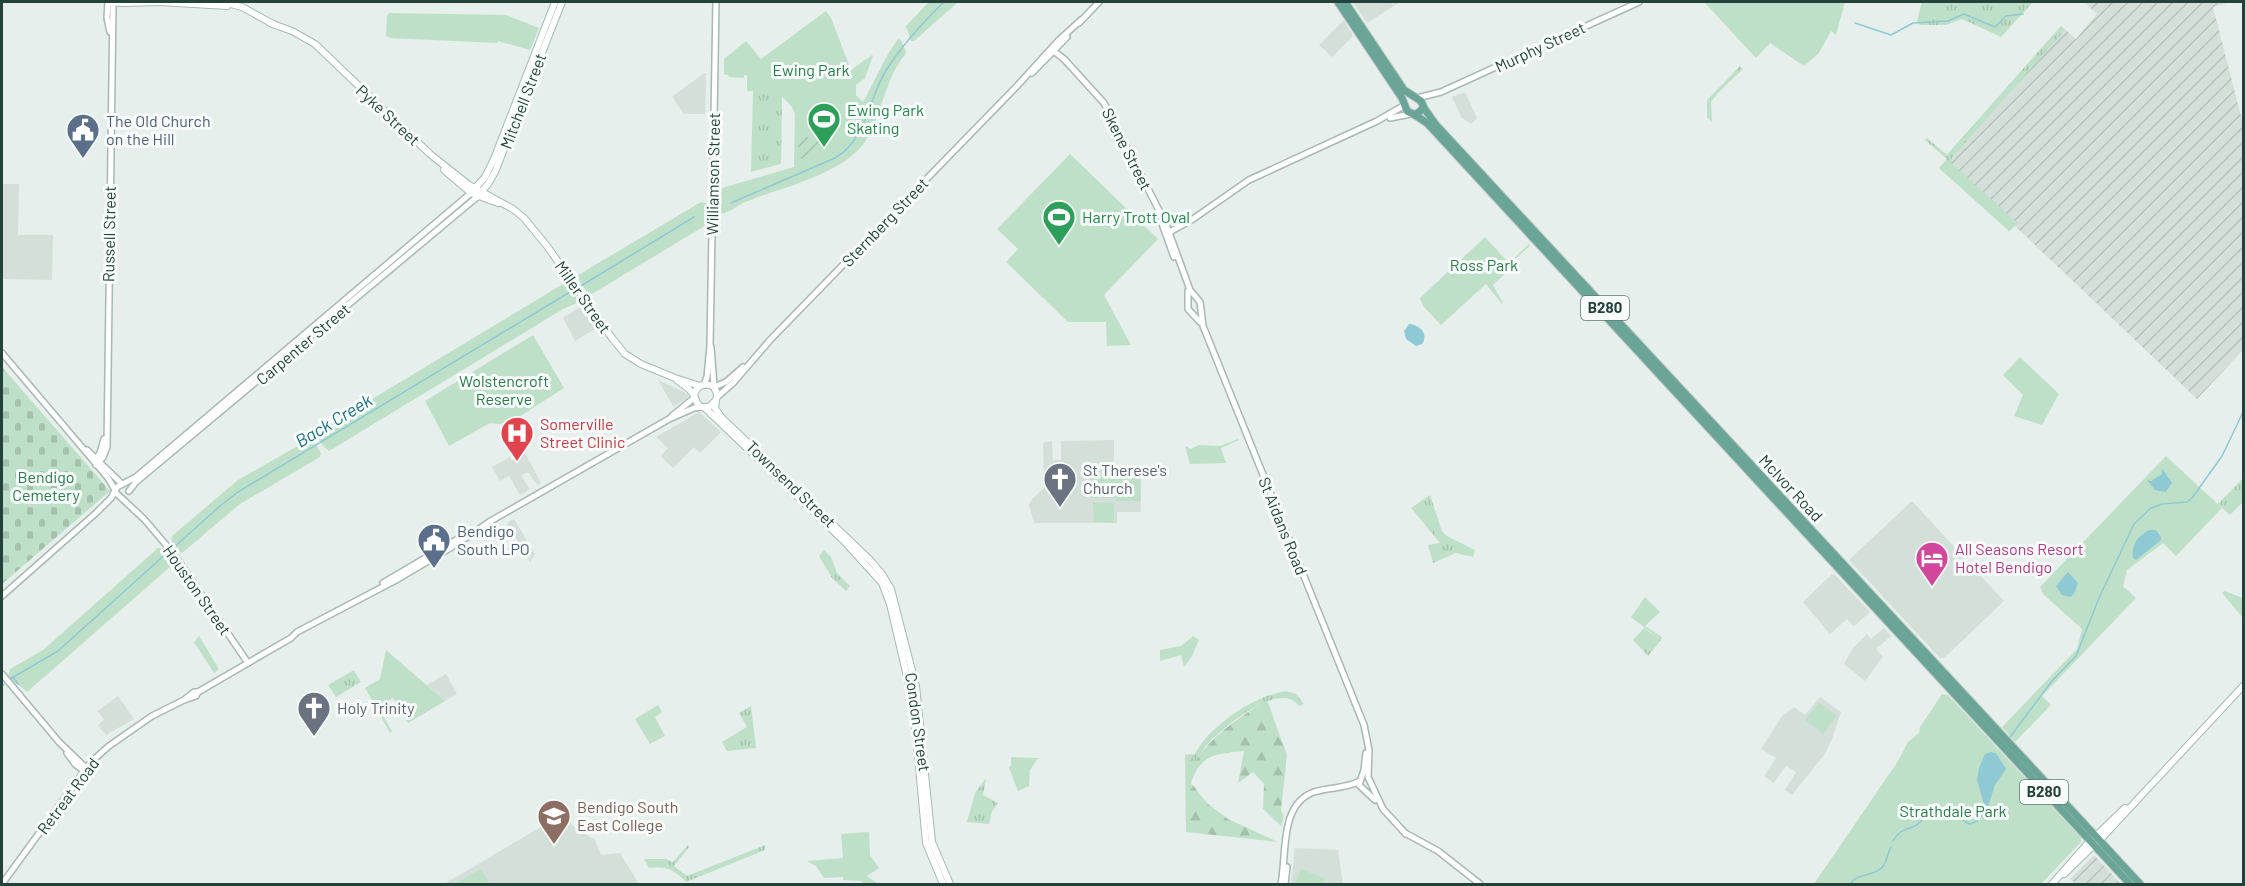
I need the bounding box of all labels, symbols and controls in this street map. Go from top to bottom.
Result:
street label: Murphy Street [1492,17,1588,76]
street label: Mitchell Street [496,50,549,151]
park label: Ewing Park [772,60,850,79]
street label: Pyke Street [353,80,424,149]
place label: Ewing Park Skating [847,100,924,137]
sports icon: Ewing Park Skating [806,101,842,148]
street label: Skene Street [1099,105,1156,193]
place label: The Old Church on the Hill [106,111,211,148]
public building icon: The Old Church on the Hill [65,112,101,159]
street label: Williamson Street [702,112,723,236]
street label: Sternberg Street [837,173,932,270]
street label: Russell Street [98,186,119,282]
sports icon: Harry Trott Oval [1041,199,1077,246]
place label: Harry Trott Oval [1082,207,1190,226]
park label: Ross Park [1450,255,1518,274]
street label: Miller Street [552,257,615,337]
road number: B280 [1581,296,1629,320]
street label: Carpenter Street [252,299,353,388]
park label: Wolstencroft Reserve [459,371,549,408]
water label: Back Creek [291,389,376,452]
place label: Somerville Street Clinic [540,414,625,451]
hospital icon: Somerville Street Clinic [499,415,535,462]
street label: Townsend Street [743,436,840,531]
street label: McIvor Road [1756,450,1827,525]
place label: St Therese's Church [1083,460,1167,497]
church icon: St Therese's Church [1042,461,1078,508]
park label: Bendigo Cemetery [12,467,80,504]
street label: St Aidans Road [1255,474,1312,578]
place label: Bendigo South LPO [457,521,530,558]
public building icon: Bendigo South LPO [416,522,452,569]
place label: All Seasons Resort Hotel Bendigo [1955,539,2084,576]
hotel icon: All Seasons Resort Hotel Bendigo [1914,540,1950,587]
street label: Houston Street [159,541,235,638]
street label: Condon Street [902,671,935,773]
church icon: Holy Trinity [296,690,332,737]
place label: Holy Trinity [337,698,415,717]
street label: Retreat Road [33,754,102,838]
road number: B280 [2020,780,2068,804]
place label: Bendigo South East College [577,797,678,834]
school or university icon: Bendigo South East College [536,798,572,845]
park label: Strathdale Park [1899,801,2007,820]

